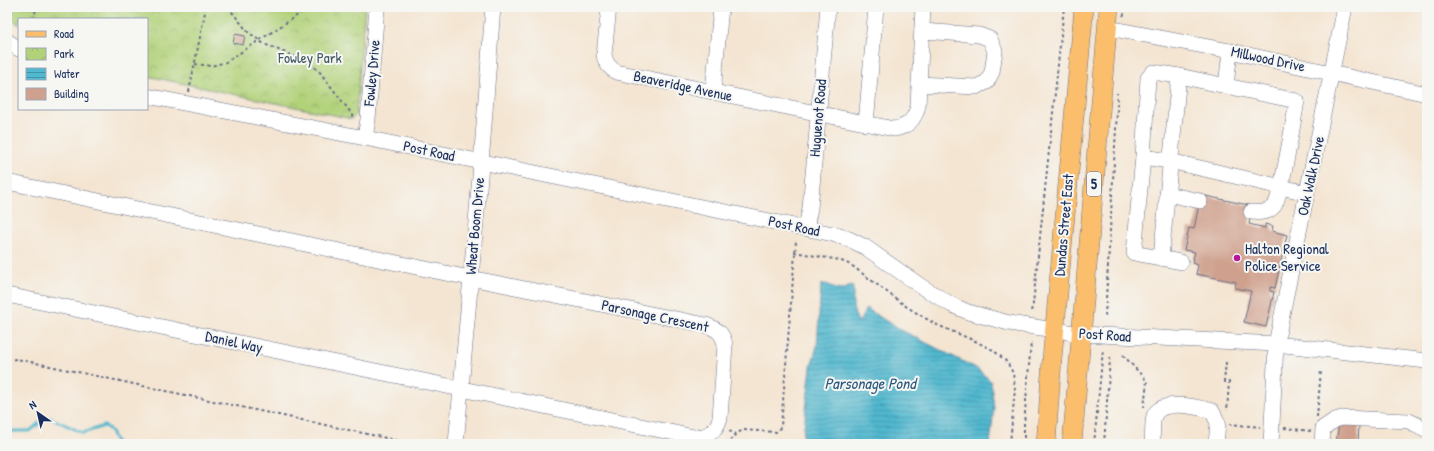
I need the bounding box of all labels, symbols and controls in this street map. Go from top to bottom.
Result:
legend [18,18,148,110]
text: Road [54,25,74,42]
street label: Fowley Drive [358,39,385,108]
street label: Millwood Drive [1229,40,1307,77]
text: Park [54,45,74,62]
park label: Fowley Park [277,47,342,68]
text: Water [54,65,80,82]
street label: Beaveridge Avenue [632,65,734,106]
street label: Huguenot Road [804,78,831,158]
text: Building [54,85,89,102]
street label: Oak Walk Drive [1292,134,1329,218]
street label: Post Road [401,135,457,166]
street label: Dundas Street East [1049,172,1079,277]
road number: 5 [1087,172,1101,196]
street label: Wheat Boom Drive [460,176,489,275]
street label: Post Road [766,210,822,241]
place label: Halton Regional Police Service [1245,238,1329,276]
marker: Halton Regional Police Service [1232,253,1242,263]
street label: Parsonage Crescent [600,294,711,337]
street label: Post Road [1078,322,1132,347]
street label: Daniel Way [204,325,265,358]
water label: Parsonage Pond [824,372,918,394]
north arrow [18,393,58,433]
text: N [26,397,39,412]

